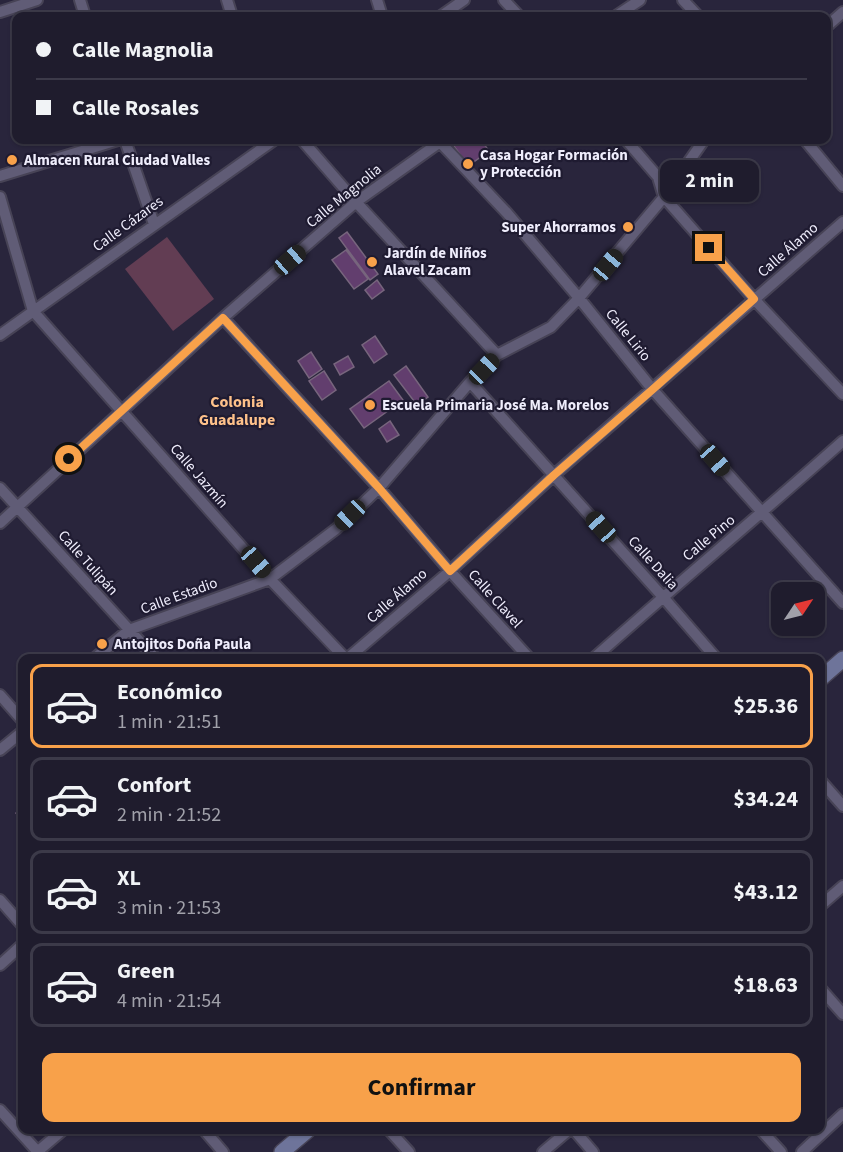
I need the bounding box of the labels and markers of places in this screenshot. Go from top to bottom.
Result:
place label: Casa Hogar Formación y Protección [480,145,628,183]
place label: Almacen Rural Ciudad Valles [23,150,211,171]
marker: Almacen Rural Ciudad Valles [5,153,19,167]
marker: Casa Hogar Formación y Protección [461,157,475,171]
place label: Super Ahorramos [501,217,616,238]
marker: Super Ahorramos [621,220,635,234]
place label: Jardín de Niños Alavel Zacam [383,243,487,281]
marker: Jardín de Niños Alavel Zacam [365,255,379,269]
place label: Escuela Primaria José Ma. Morelos [382,395,609,416]
marker: Escuela Primaria José Ma. Morelos [363,398,377,412]
place label: Antojitos Doña Paula [113,634,251,655]
marker: Antojitos Doña Paula [95,637,109,651]

